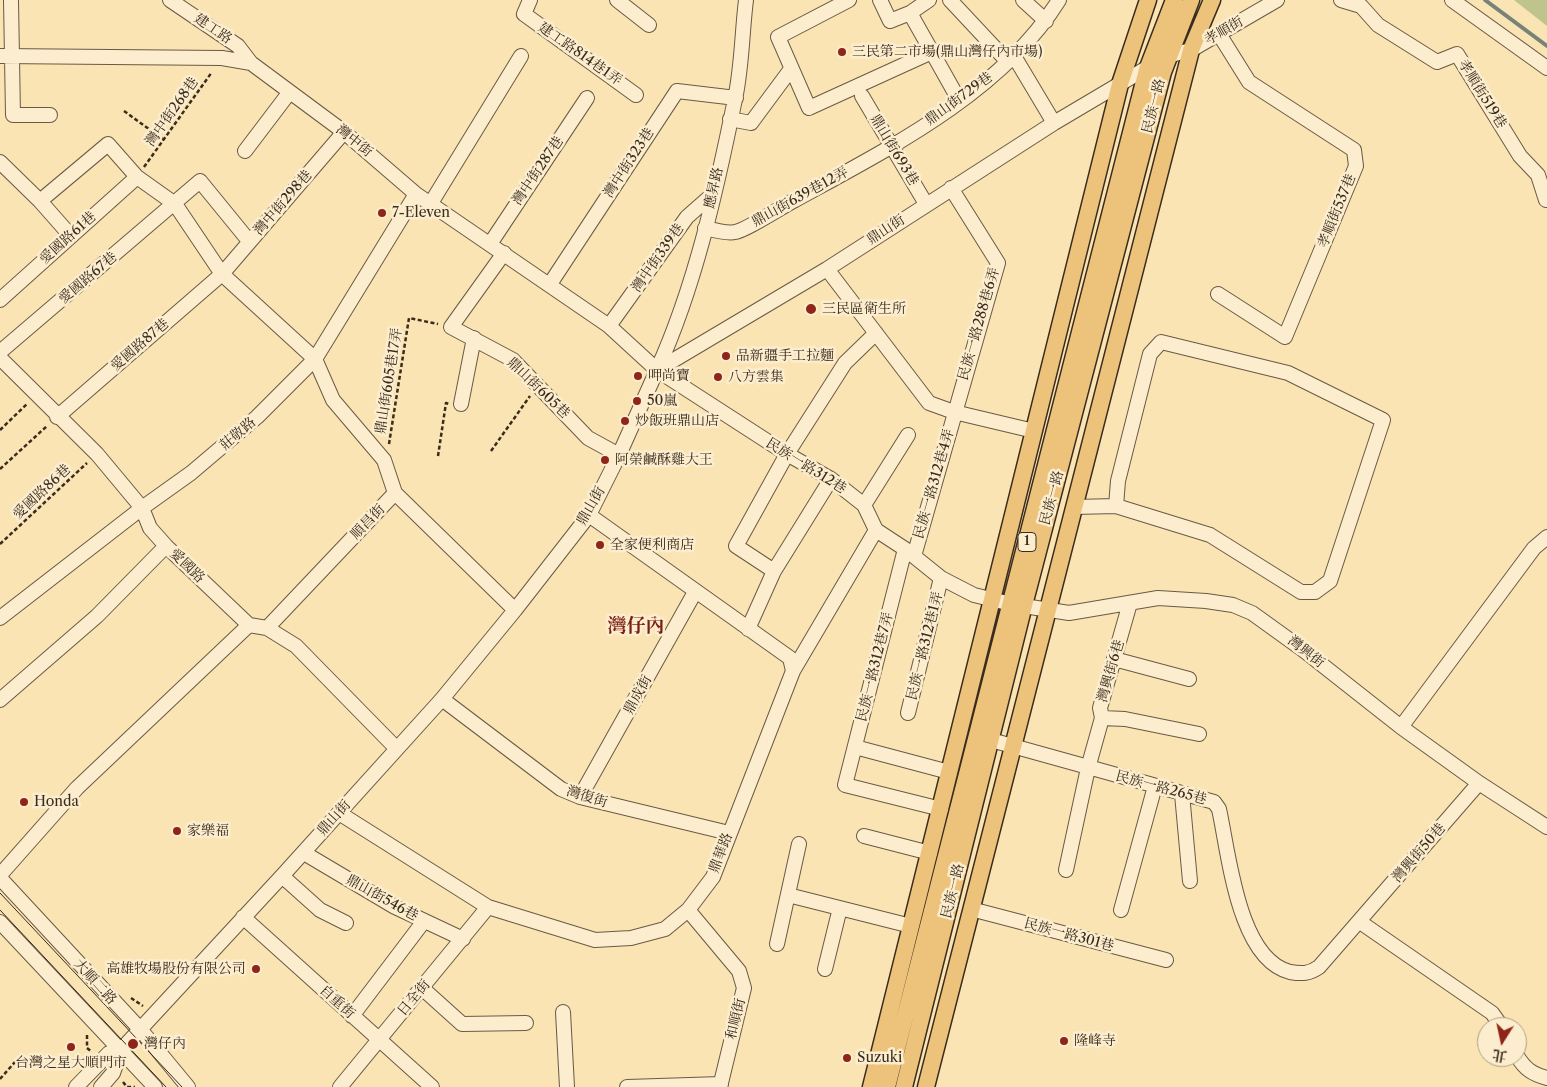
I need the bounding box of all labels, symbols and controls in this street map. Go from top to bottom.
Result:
street label: 建工路 [191,10,235,48]
street label: 孝順街 [1202,13,1246,49]
street label: 建工路814巷1弄 [535,19,625,89]
place label: 三民第二市場(鼎山灣仔內市場) [852,44,1042,60]
marker: 三民第二市場(鼎山灣仔內市場) [836,46,848,58]
street label: 孝順街519巷 [1454,57,1510,131]
street label: 鼎山街729巷 [922,69,996,129]
street label: 灣中街268巷 [142,74,202,150]
street label: 民族一路 [1139,77,1169,135]
street label: 鼎山街693巷 [866,111,922,189]
street label: 灣中街 [332,121,376,161]
street label: 灣中街323巷 [600,125,658,201]
street label: 灣中街287巷 [509,133,567,209]
street label: 鼎山街639巷12弄 [749,163,851,231]
street label: 應昇路 [701,166,727,210]
street label: 灣中街298巷 [250,167,316,239]
street label: 孝順街537巷 [1315,172,1359,250]
place label: 7-Eleven [392,205,450,221]
marker: 7-Eleven [376,207,388,219]
street label: 愛國路61巷 [36,208,100,268]
street label: 鼎山街 [864,212,908,248]
street label: 灣中街339巷 [628,221,688,295]
street label: 愛國路67巷 [55,249,121,307]
street label: 民族一路288巷6弄 [955,266,1003,382]
place label: 三民區衛生所 [822,301,906,317]
marker: 三民區衛生所 [804,302,818,316]
street label: 愛國路87巷 [108,315,172,375]
street label: 鼎山街605巷17弄 [372,327,406,435]
place label: 品新疆手工拉麵 [736,348,834,364]
marker: 品新疆手工拉麵 [720,350,732,362]
street label: 鼎山街605巷 [503,354,573,422]
place label: 呷尚寶 [648,368,690,384]
place label: 八方雲集 [728,369,784,385]
marker: 呷尚寶 [632,370,644,382]
marker: 八方雲集 [712,371,724,383]
place label: 50嵐 [647,393,677,409]
marker: 50嵐 [631,395,643,407]
place label: 炒飯班鼎山店 [635,413,719,429]
street label: 莊敬路 [217,414,259,454]
marker: 炒飯班鼎山店 [619,415,631,427]
street label: 民族一路312巷4弄 [910,427,958,541]
street label: 民族一路312巷 [763,435,849,497]
place label: 阿榮鹹酥雞大王 [615,452,713,468]
marker: 阿榮鹹酥雞大王 [599,454,611,466]
street label: 愛國路86巷 [10,461,74,523]
street label: 民族一路 [1037,469,1067,527]
street label: 鼎山街 [573,484,609,528]
street label: 順昌街 [347,501,389,543]
road number: 1 [1018,532,1036,552]
place label: 全家便利商店 [610,537,694,553]
marker: 全家便利商店 [594,539,606,551]
street label: 愛國路 [166,545,208,587]
street label: 民族一路312巷1弄 [903,590,947,702]
street label: 民族一路312巷7弄 [853,610,897,724]
district label: 灣仔內 [608,616,664,638]
street label: 灣興街 [1284,632,1328,672]
street label: 灣興街6巷 [1094,638,1128,704]
street label: 鼎成街 [620,673,656,717]
street label: 民族一路265巷 [1114,768,1208,808]
street label: 灣復街 [564,783,610,811]
place label: Honda [34,794,79,810]
marker: Honda [18,796,30,808]
street label: 鼎山街 [314,797,354,839]
street label: 灣興街50巷 [1389,820,1449,886]
place label: 家樂福 [187,823,229,839]
marker: 家樂福 [171,825,183,837]
street label: 鼎華路 [706,830,736,876]
street label: 民族一路 [938,862,968,920]
street label: 鼎山街546巷 [343,871,421,925]
street label: 民族一路301巷 [1022,915,1116,955]
street label: 大順二路 [70,956,120,1008]
place label: 高雄牧場股份有限公司 [106,961,246,977]
marker: 高雄牧場股份有限公司 [250,963,262,975]
street label: 日全街 [394,977,434,1019]
street label: 自重街 [316,982,358,1022]
street label: 和順街 [723,997,749,1041]
north arrow [1477,1017,1527,1067]
place label: 隆峰寺 [1074,1033,1116,1049]
marker: 隆峰寺 [1058,1035,1070,1047]
place label: 灣仔內 [144,1036,186,1052]
marker: 灣仔內 [126,1037,140,1051]
marker: 台灣之星大順門市 [65,1041,77,1053]
text: 北 [1491,1046,1508,1066]
place label: Suzuki [857,1050,902,1066]
marker: Suzuki [841,1052,853,1064]
place label: 台灣之星大順門市 [15,1055,127,1071]

